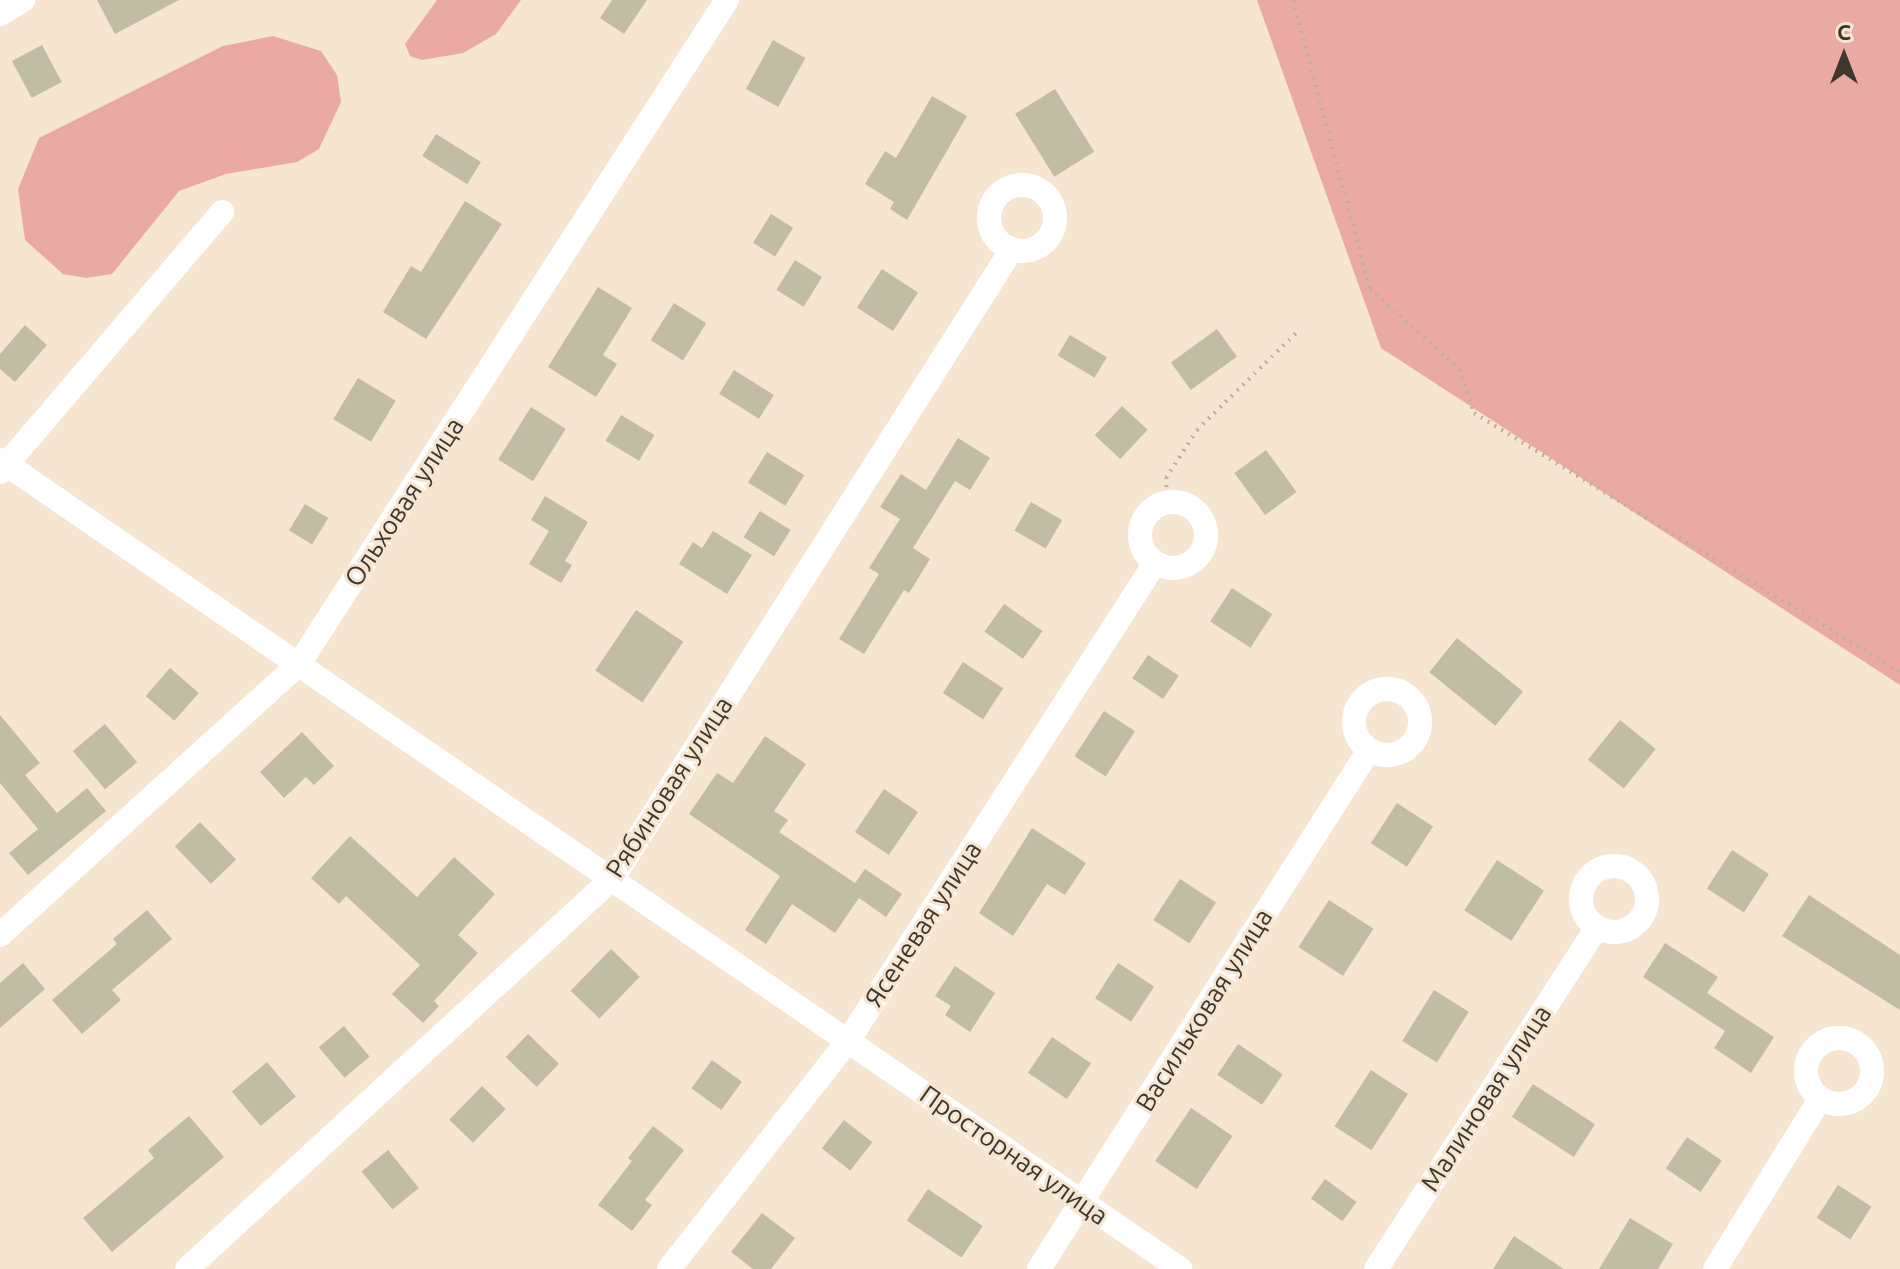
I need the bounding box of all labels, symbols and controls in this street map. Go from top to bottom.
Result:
north arrow [1804,16,1884,96]
text: С [1837,19,1851,44]
street label: Ольховая улица [338,412,470,592]
street label: Рябиновая улица [599,691,739,883]
street label: Ясеневая улица [858,835,988,1013]
street label: Васильковая улица [1129,903,1279,1117]
street label: Малиновая улица [1414,999,1558,1197]
street label: Просторная улица [914,1078,1114,1232]

